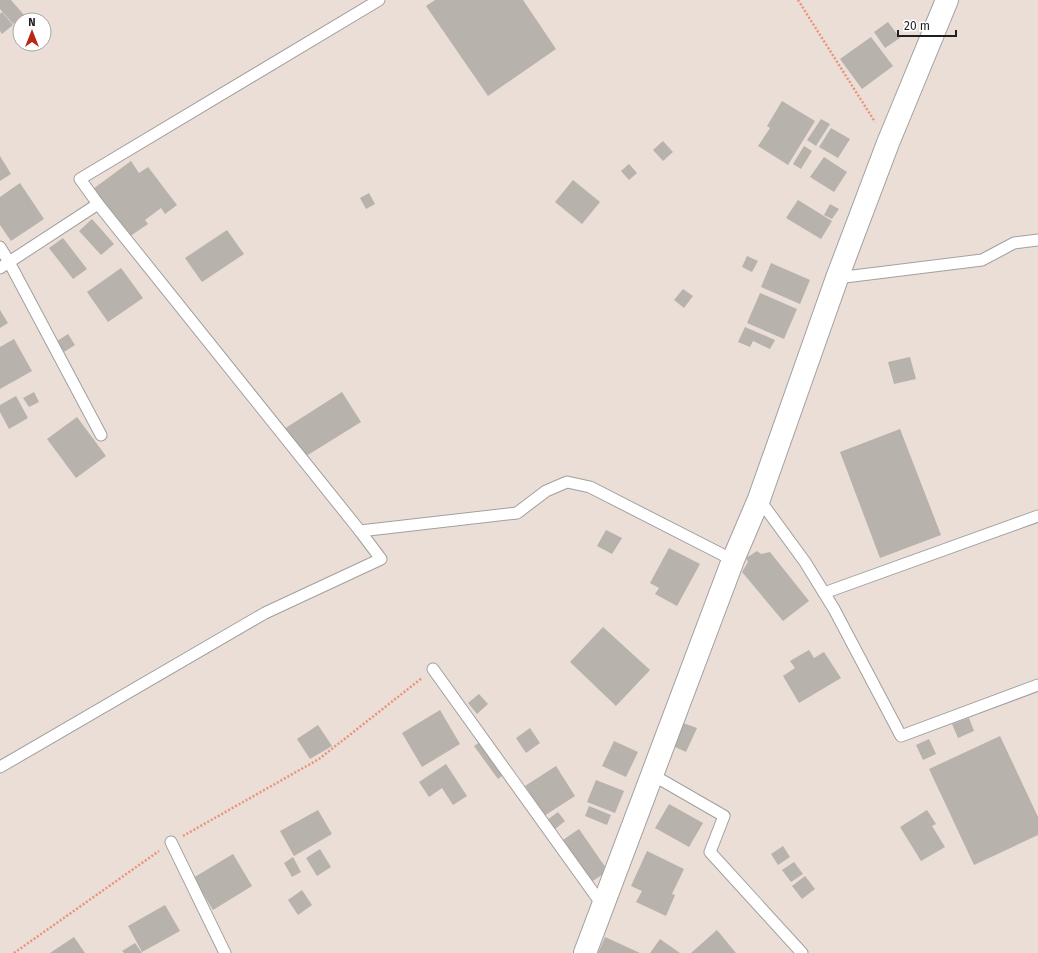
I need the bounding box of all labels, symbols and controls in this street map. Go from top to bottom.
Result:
north arrow [12,12,52,52]
scale bar [898,12,956,38]
text: N [28,16,36,29]
text: 20 m [904,19,930,33]

